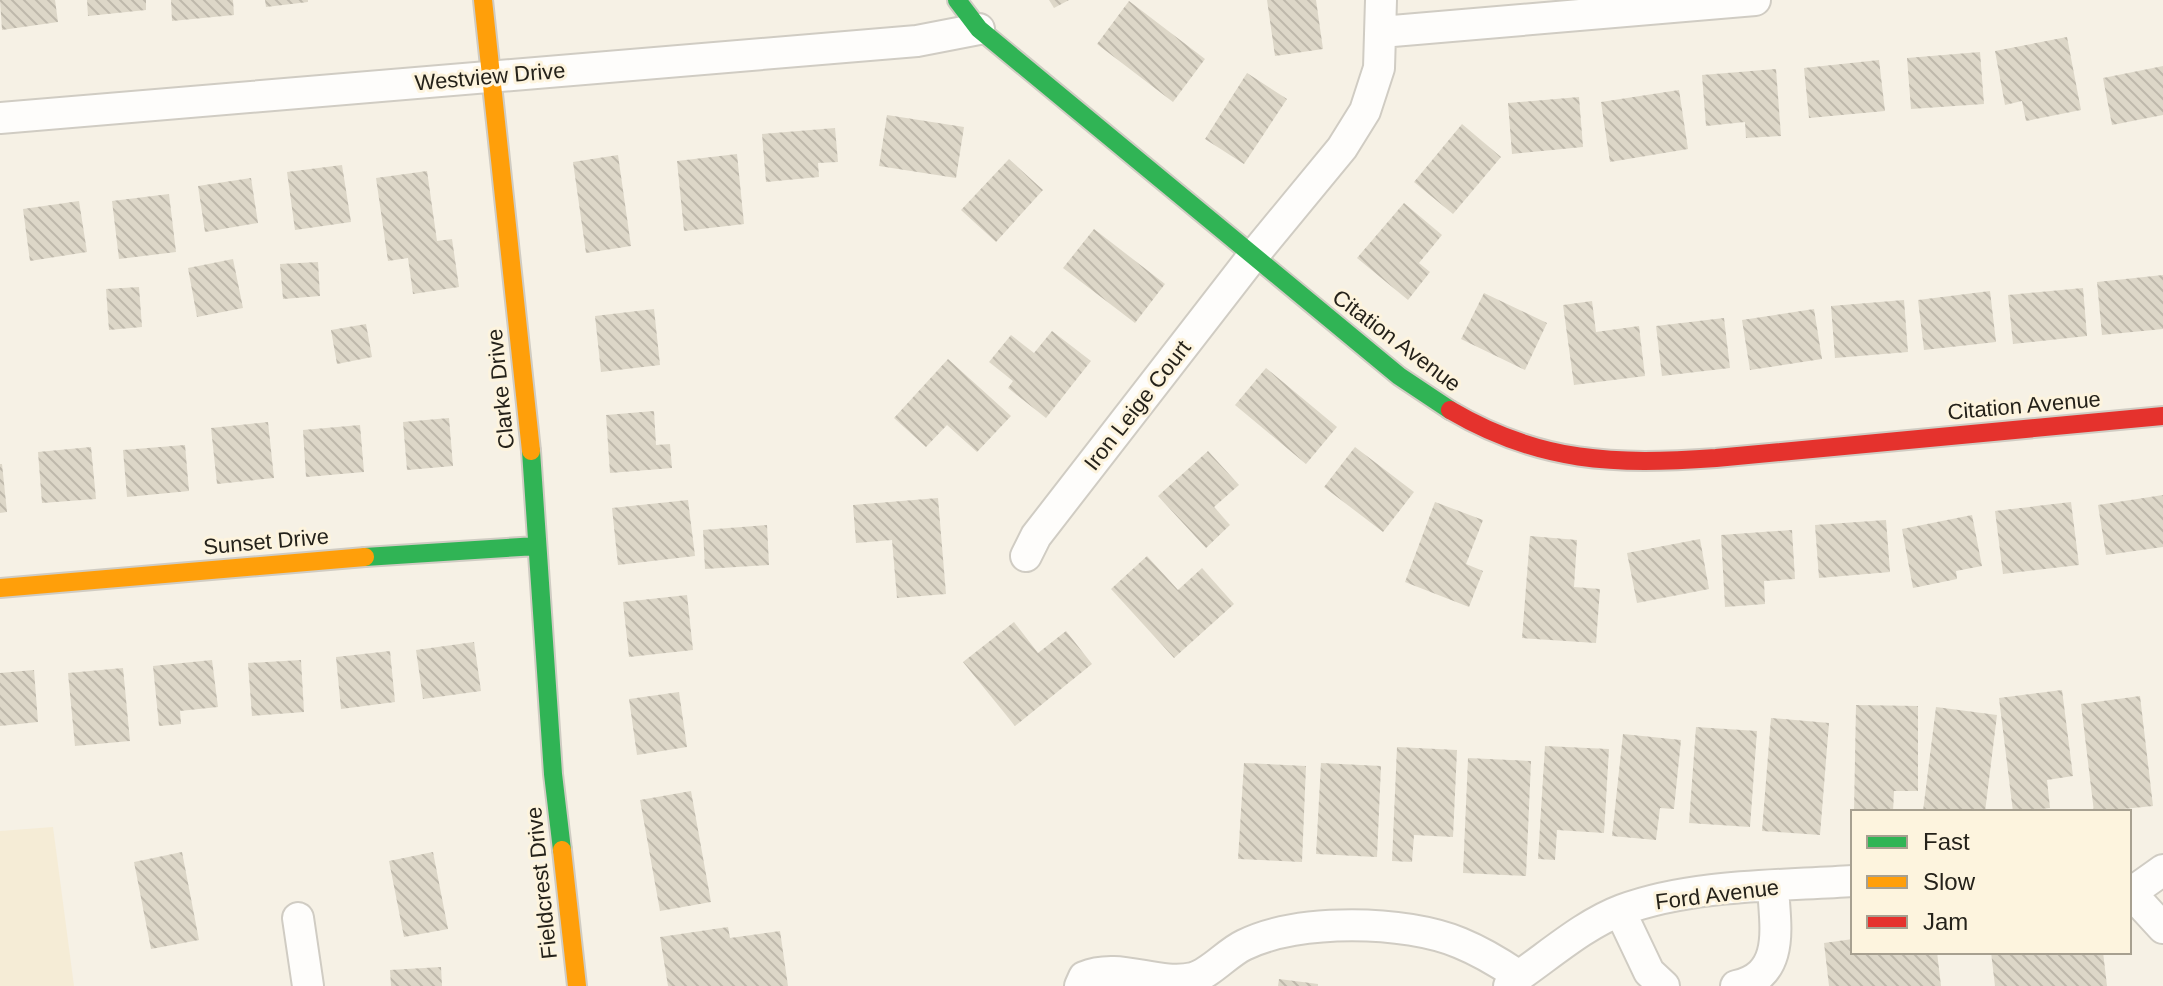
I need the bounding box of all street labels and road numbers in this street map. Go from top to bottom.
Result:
street label: Westview Drive [414,57,566,96]
street label: Citation Avenue [1328,284,1466,397]
street label: Clarke Drive [482,327,519,450]
street label: Iron Leige Court [1079,335,1196,475]
street label: Citation Avenue [1946,386,2102,425]
street label: Sunset Drive [202,524,330,559]
street label: Fieldcrest Drive [521,806,562,960]
street label: Ford Avenue [1654,875,1780,914]

